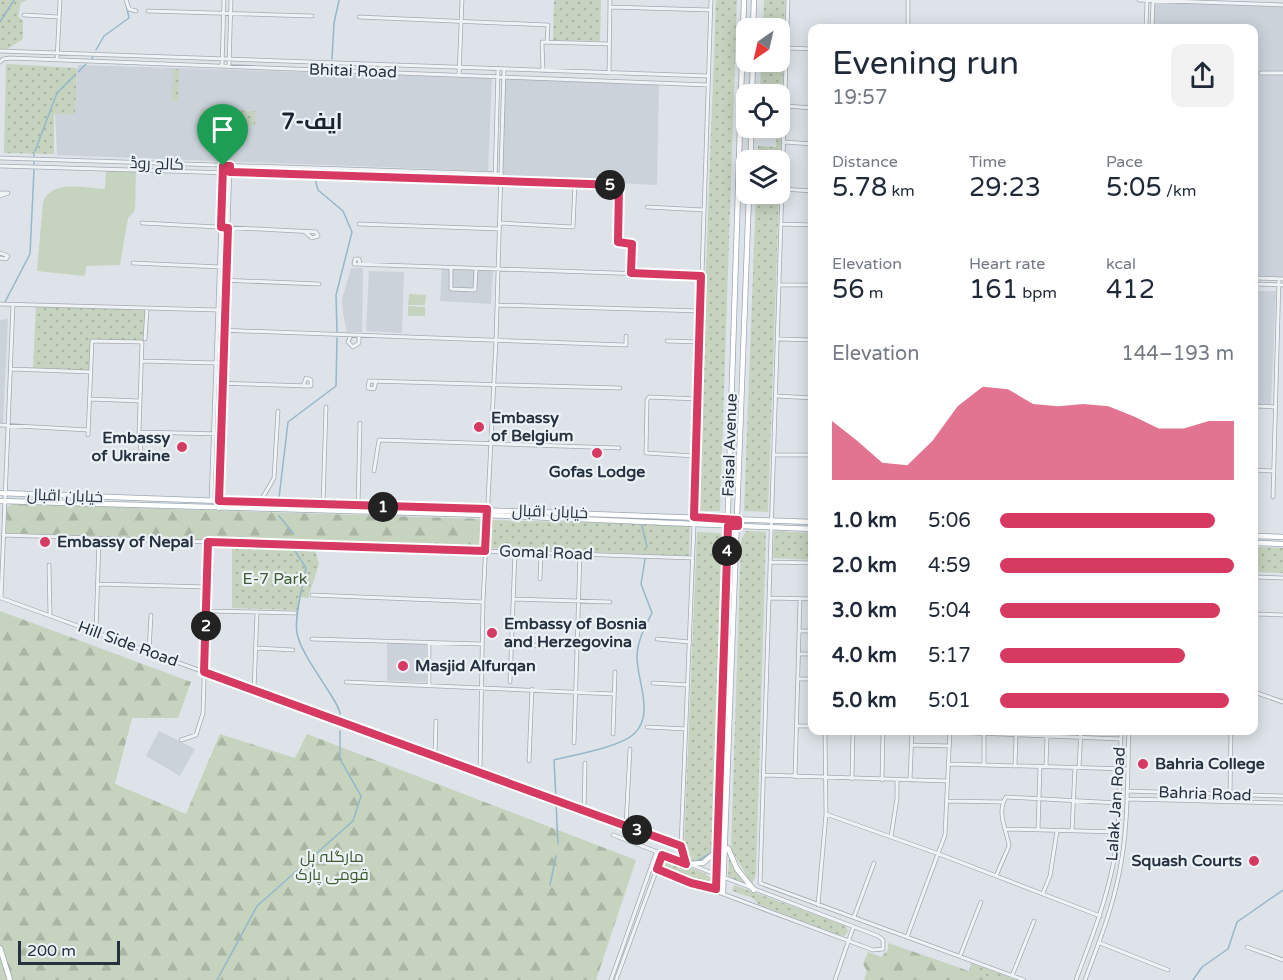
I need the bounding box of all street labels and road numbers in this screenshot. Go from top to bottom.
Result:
street label: Bhitai Road [309,59,397,83]
street label: کالج روڈ [130,153,184,176]
street label: Faisal Avenue [718,393,742,497]
street label: خیابان اقبال [27,485,103,507]
street label: خیابان اقبال [512,501,588,523]
street label: Gomal Road [499,541,593,565]
street label: Hill Side Road [75,617,181,671]
street label: Lalak Jan Road [1102,746,1130,862]
street label: Bahria Road [1158,782,1252,806]

